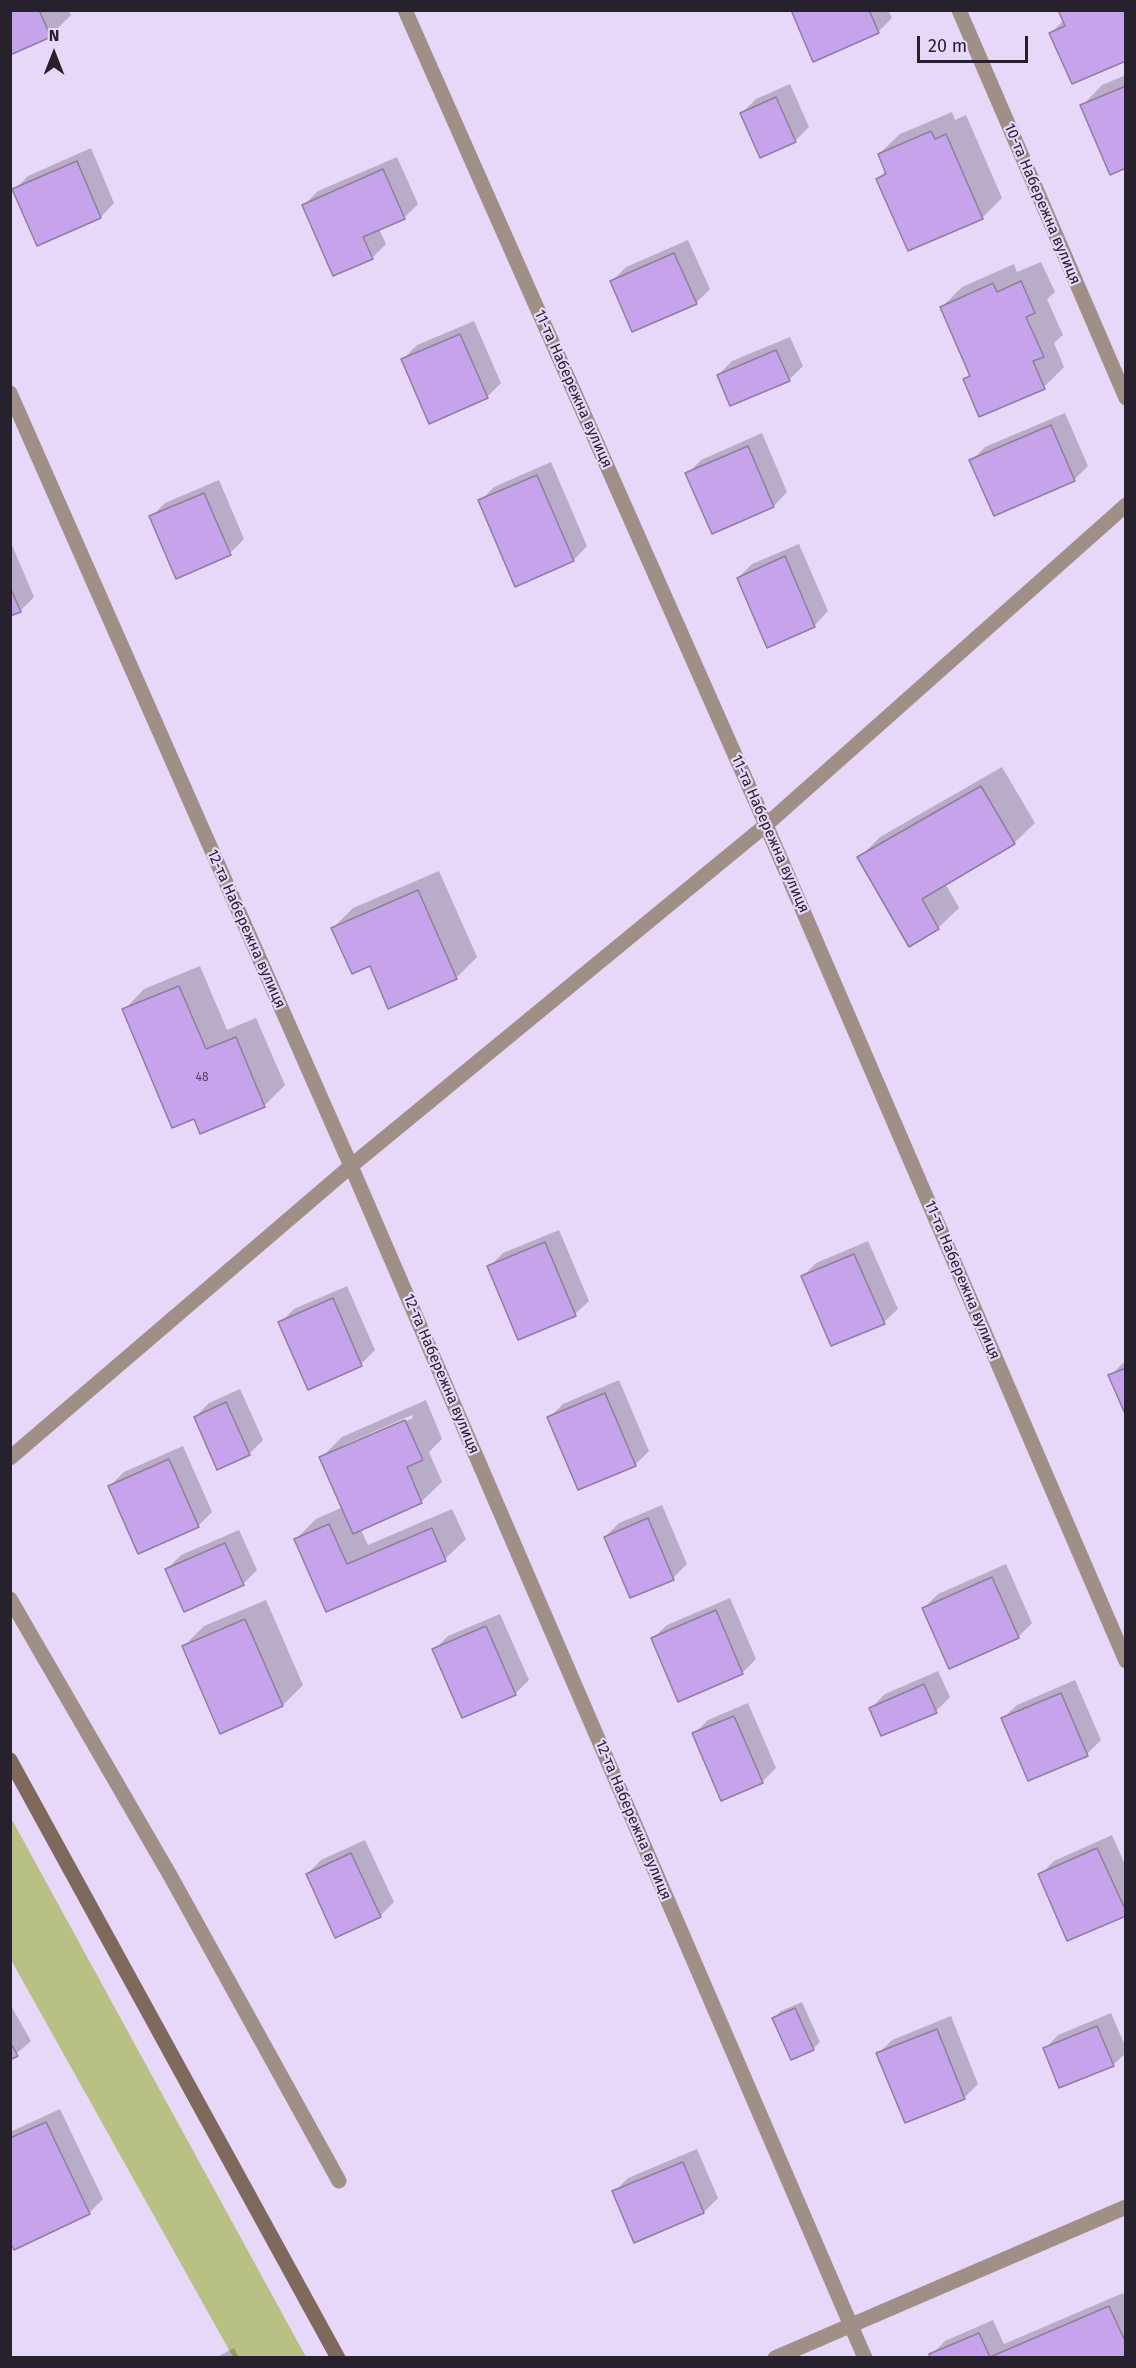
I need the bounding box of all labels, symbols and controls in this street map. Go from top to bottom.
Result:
north arrow [24,24,84,84]
scale bar [920,24,1031,62]
text: N [49,26,59,45]
text: 20 m [928,35,967,57]
street label: 10-та Набережна вулиця [1000,121,1084,287]
street label: 11-та Набережна вулиця [530,307,616,471]
street label: 11-та Набережна вулиця [727,752,813,916]
street label: 12-та Набережна вулиця [203,847,289,1011]
house number: 48 [196,1071,208,1085]
street label: 11-та Набережна вулиця [920,1198,1004,1362]
street label: 12-та Набережна вулиця [399,1291,483,1457]
street label: 12-та Набережна вулиця [591,1737,675,1903]

